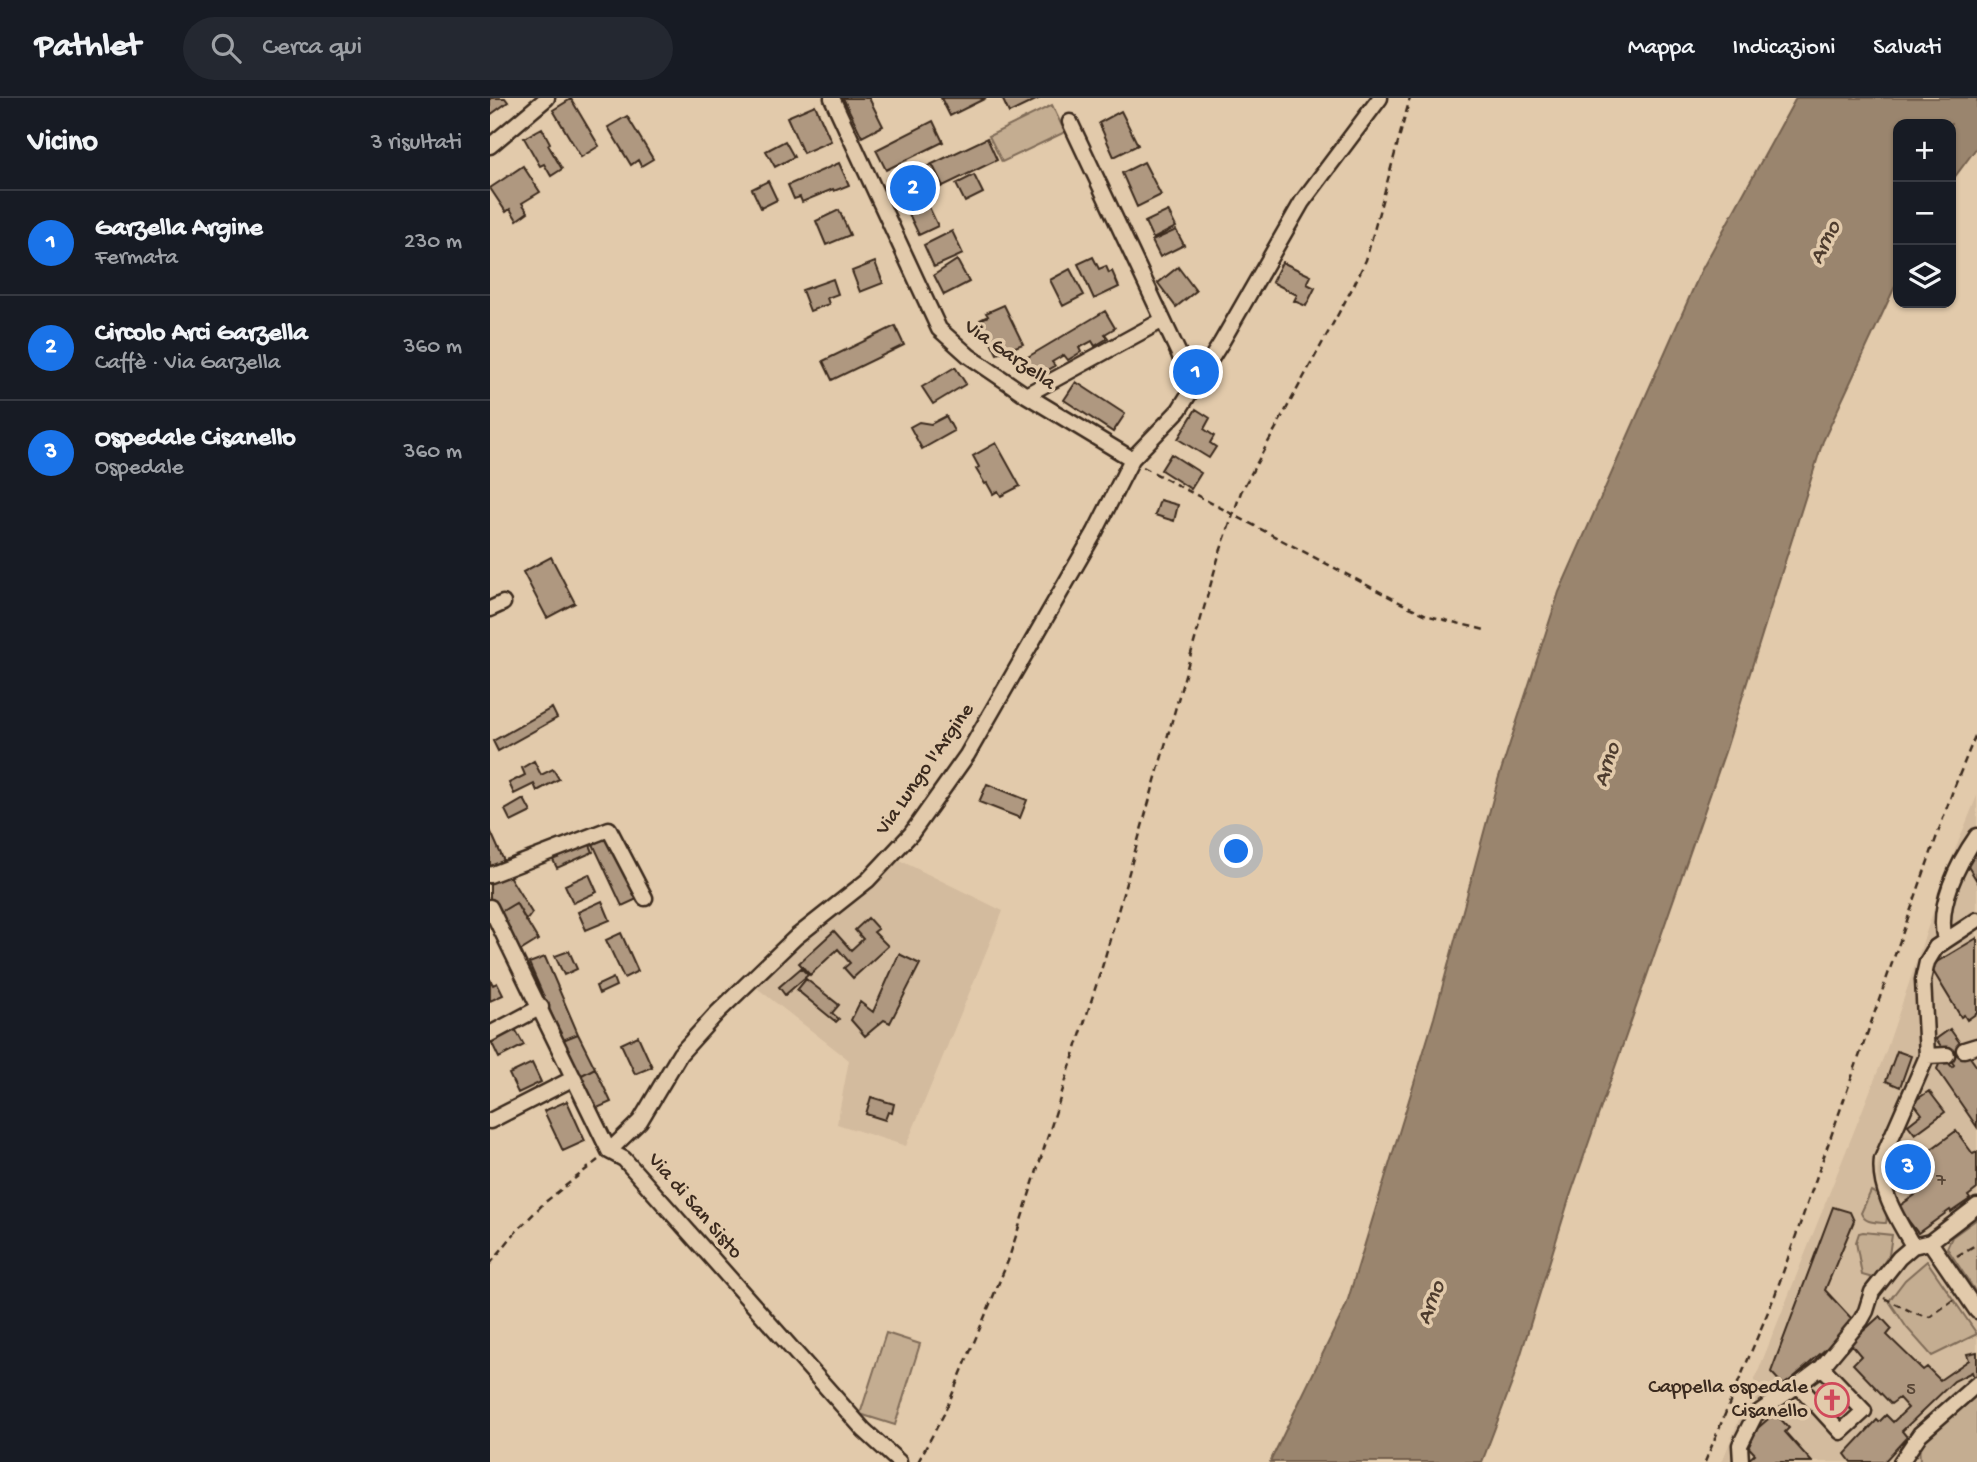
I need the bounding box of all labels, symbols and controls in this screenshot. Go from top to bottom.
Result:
search box [183,17,673,80]
text: Pathlet [35,29,141,67]
icon: search [207,29,245,67]
text: Cerca qui [263,33,362,64]
text: Mappa [1628,34,1695,63]
text: Indicazioni [1733,34,1835,63]
text: Salvati [1873,34,1942,63]
map controls [1893,119,1956,308]
button: + [1893,119,1956,182]
text: Vicino [28,126,98,161]
text: 3 risultati [371,130,462,157]
pin: 2 [890,162,936,214]
button: − [1893,182,1956,245]
text: Garzella Argine [95,214,263,245]
water label: Arno [1804,216,1849,269]
text: 1 [46,229,56,256]
text: 230 m [404,229,462,256]
text: Fermata [95,245,178,272]
button: layers [1893,245,1956,308]
street label: Via Garzella [958,315,1061,397]
text: Circolo Arci Garzella [95,319,308,350]
text: 2 [45,334,57,361]
text: 360 m [404,334,462,361]
pin: 1 [1173,346,1219,398]
text: Caffè · Via Garzella [95,350,281,377]
text: Ospedale Cisanello [95,424,296,455]
text: 3 [45,439,57,466]
text: 360 m [404,439,462,466]
text: Ospedale [95,455,184,482]
street label: Via Lungo l'Argine [871,698,981,842]
water label: Arno [1588,739,1628,790]
your location [1219,834,1253,868]
pin: 3 [1885,1141,1931,1193]
street label: Via di San Sisto [640,1148,747,1265]
house number: 7 [1935,1171,1946,1192]
water label: Arno [1411,1276,1453,1329]
place label: Cappella ospedale Cisanello [1648,1376,1809,1425]
house number: 5 [1906,1380,1916,1401]
church icon: Cappella ospedale Cisanello [1813,1381,1851,1419]

